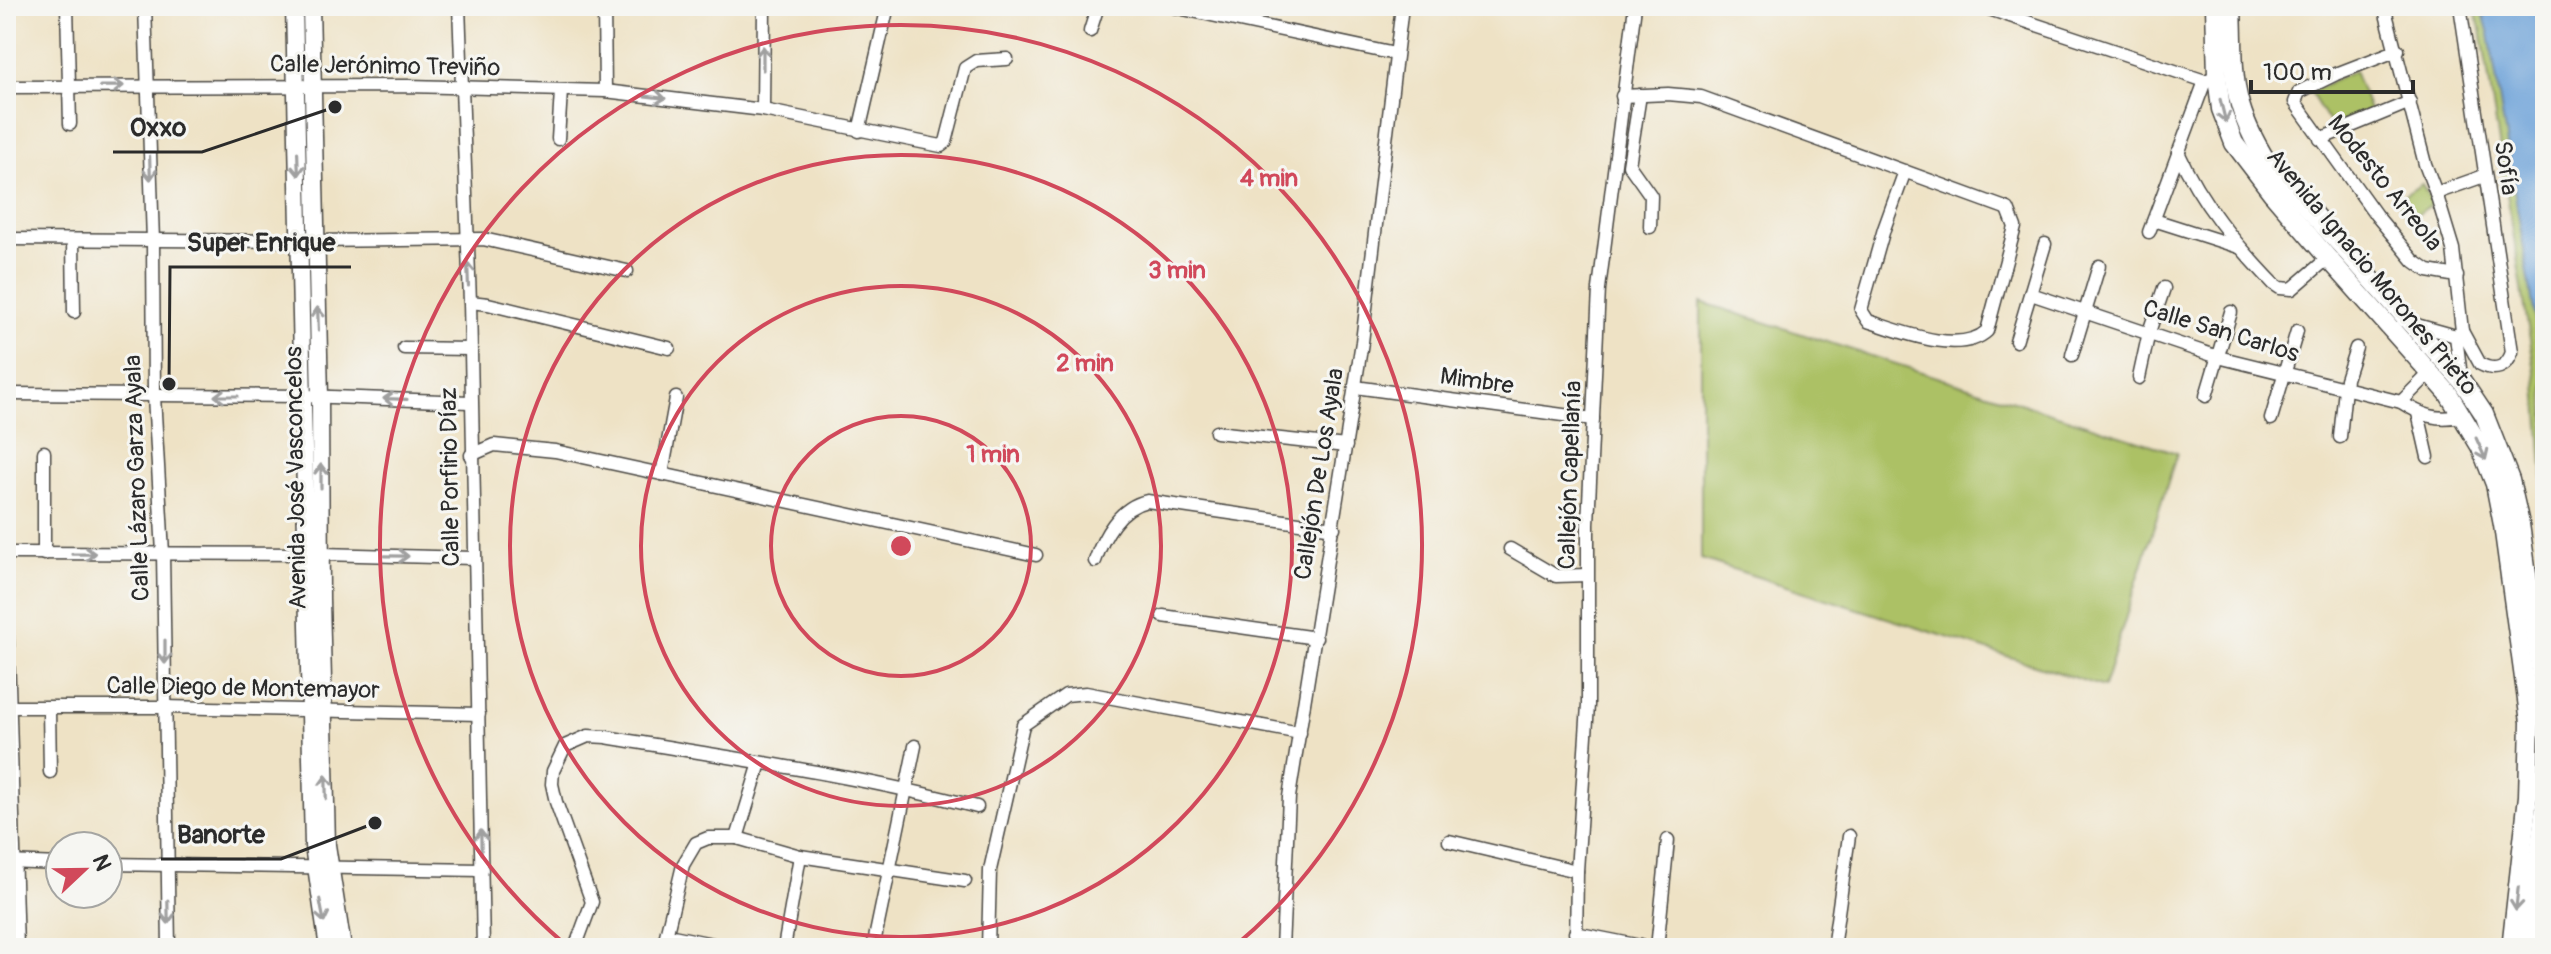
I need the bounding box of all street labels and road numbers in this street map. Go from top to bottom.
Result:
street label: Calle Jerónimo Treviño [270,49,501,83]
street label: Modesto Arreola [2321,109,2449,257]
street label: Sofía [2488,139,2524,197]
street label: Avenida Ignacio Morones Prieto [2260,143,2484,401]
street label: Calle San Carlos [2140,294,2303,369]
street label: Avenida José Vasconcelos [279,346,313,610]
street label: Calle Lázaro Garza Ayala [118,354,156,602]
street label: Mimbre [1438,361,1516,401]
street label: Callejón De Los Ayala [1288,366,1350,582]
street label: Callejón Capellanía [1552,380,1588,570]
street label: Calle Porfirio Díaz [434,387,466,567]
street label: Calle Diego de Montemayor [106,671,380,705]

